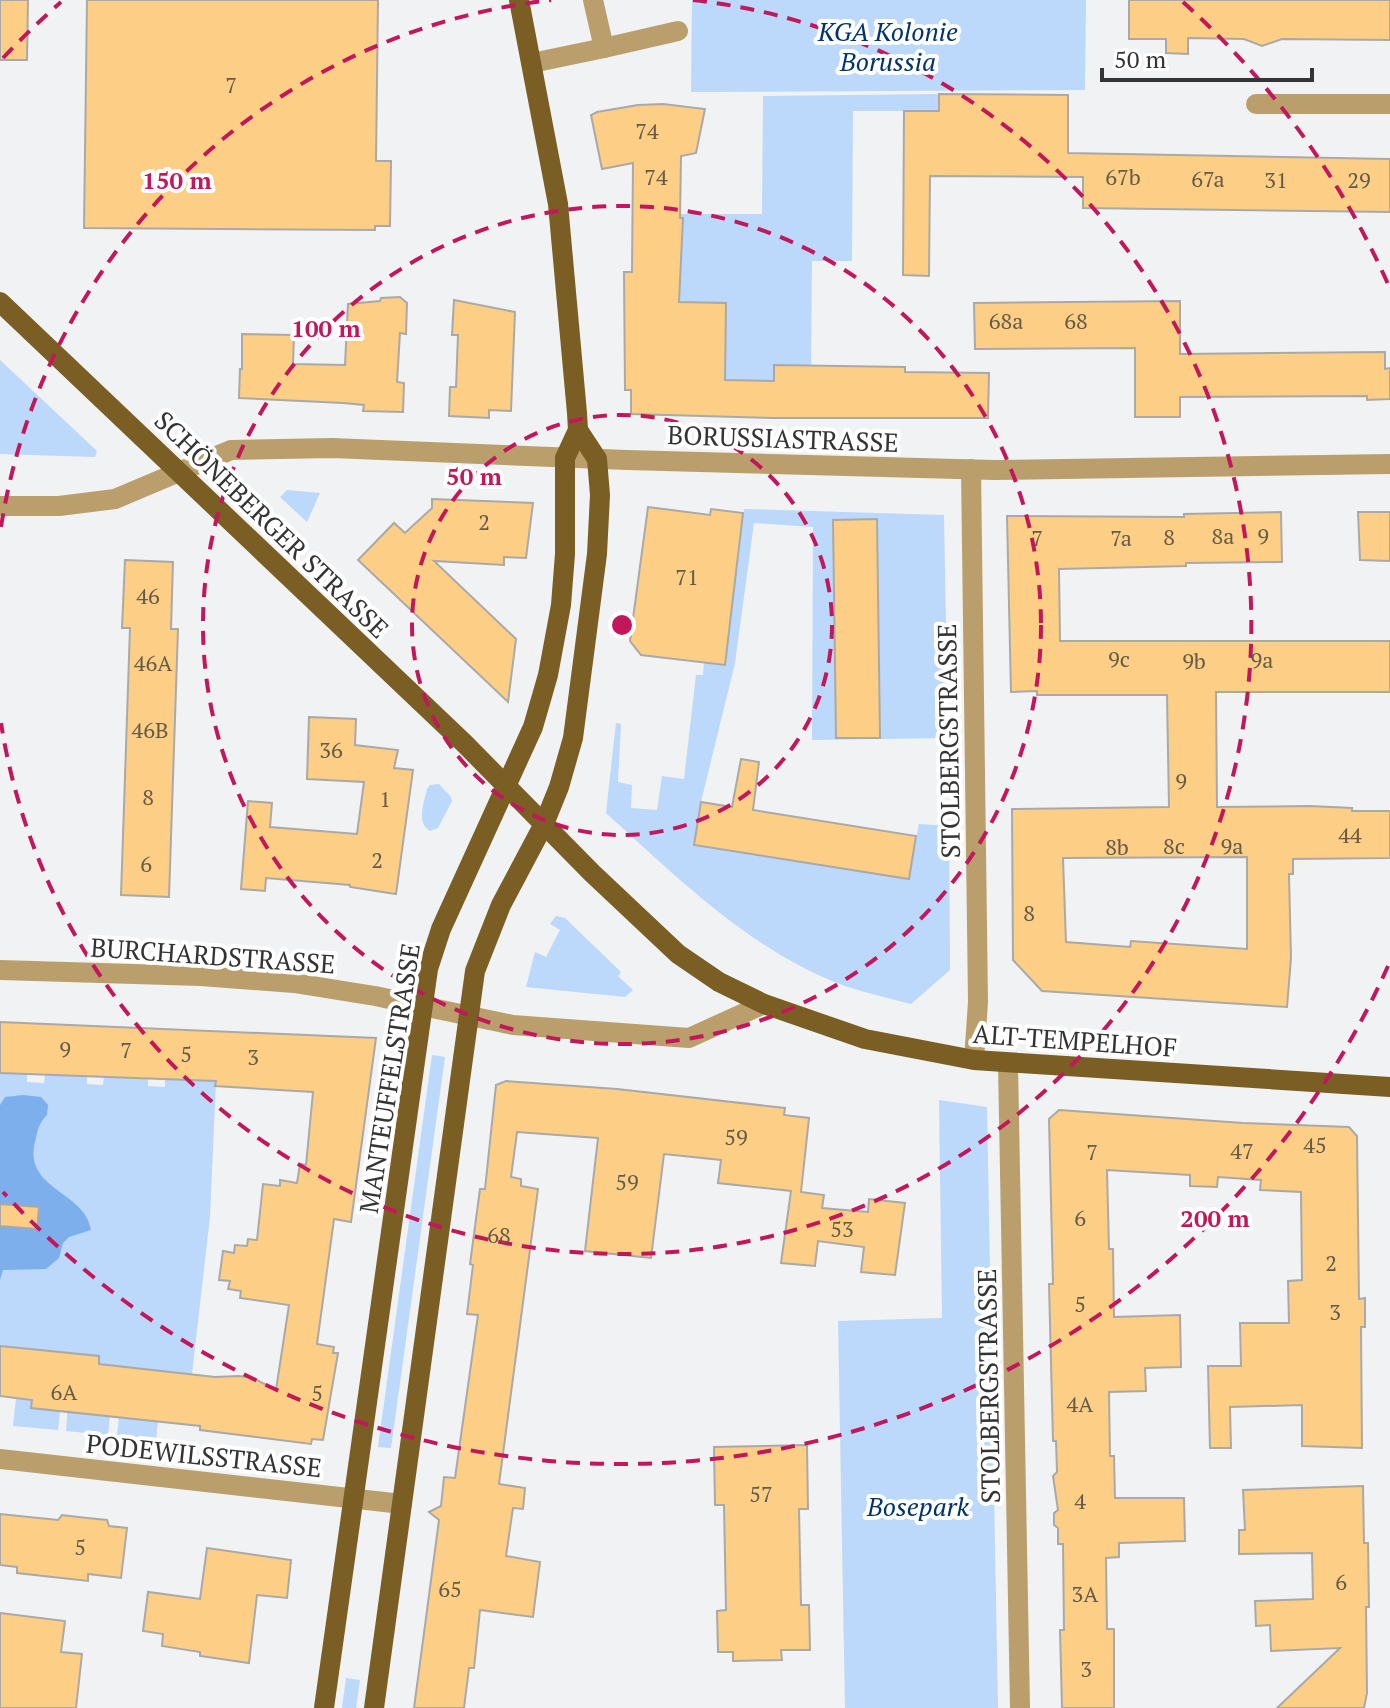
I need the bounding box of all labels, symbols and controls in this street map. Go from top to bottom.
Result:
park label: KGA Kolonie Borussia [817,14,958,78]
scale bar [1102,32,1312,82]
text: 50 m [1114,43,1166,75]
house number: 7 [225,70,237,99]
house number: 74 [635,116,659,145]
house number: 74 [644,162,668,191]
house number: 67b [1105,162,1141,191]
text: 150 m [142,164,212,196]
house number: 67a [1191,164,1225,193]
house number: 31 [1264,165,1288,194]
house number: 29 [1347,165,1371,194]
house number: 68a [989,306,1023,335]
house number: 68 [1064,306,1088,335]
text: 100 m [291,312,361,344]
street label: SCHÖNEBERGER STRASSE [148,403,396,645]
street label: BORUSSIASTRASSE [667,417,899,459]
text: 50 m [446,460,502,492]
house number: 2 [478,507,490,536]
house number: 8a [1212,521,1234,550]
house number: 9 [1257,521,1269,550]
house number: 8 [1163,522,1175,551]
house number: 7 [1031,523,1043,552]
house number: 7a [1110,523,1132,552]
house number: 71 [675,562,699,591]
house number: 46 [136,581,160,610]
centre of rings [608,611,636,639]
street label: STOLBERGSTRASSE [929,623,967,859]
house number: 9c [1108,644,1130,673]
house number: 9a [1251,645,1273,674]
house number: 9b [1182,646,1206,675]
house number: 46A [134,648,173,677]
house number: 46B [132,715,168,744]
house number: 36 [319,735,343,764]
house number: 9 [1175,766,1187,795]
house number: 8 [142,782,154,811]
house number: 1 [379,784,391,813]
house number: 44 [1338,820,1362,849]
house number: 8c [1163,831,1185,860]
house number: 9a [1221,831,1243,860]
house number: 8b [1105,832,1129,861]
house number: 2 [371,845,383,874]
house number: 6 [140,849,152,878]
house number: 8 [1023,898,1035,927]
street label: BURCHARDSTRASSE [90,929,336,981]
street label: MANTEUFFELSTRASSE [351,940,427,1216]
street label: ALT-TEMPELHOF [972,1016,1178,1064]
house number: 9 [59,1034,71,1063]
house number: 7 [120,1035,132,1064]
house number: 5 [180,1039,192,1068]
house number: 3 [247,1042,259,1071]
house number: 59 [724,1122,748,1151]
house number: 45 [1303,1130,1327,1159]
house number: 47 [1230,1136,1254,1165]
house number: 7 [1086,1137,1098,1166]
house number: 59 [615,1167,639,1196]
text: 200 m [1180,1202,1250,1234]
house number: 6 [1074,1203,1086,1232]
house number: 53 [830,1214,854,1243]
house number: 68 [487,1220,511,1249]
house number: 2 [1325,1248,1337,1277]
street label: STOLBERGSTRASSE [969,1268,1007,1504]
house number: 5 [1074,1289,1086,1318]
house number: 3 [1329,1297,1341,1326]
house number: 6A [51,1377,78,1406]
house number: 5 [311,1378,323,1407]
house number: 4A [1067,1389,1094,1418]
street label: PODEWILSSTRASSE [84,1426,324,1484]
house number: 57 [749,1479,773,1508]
house number: 4 [1074,1486,1086,1515]
park label: Bosepark [866,1489,970,1523]
house number: 5 [74,1532,86,1561]
house number: 6 [1335,1567,1347,1596]
house number: 65 [438,1574,462,1603]
house number: 3A [1072,1579,1099,1608]
house number: 3 [1080,1654,1092,1683]

